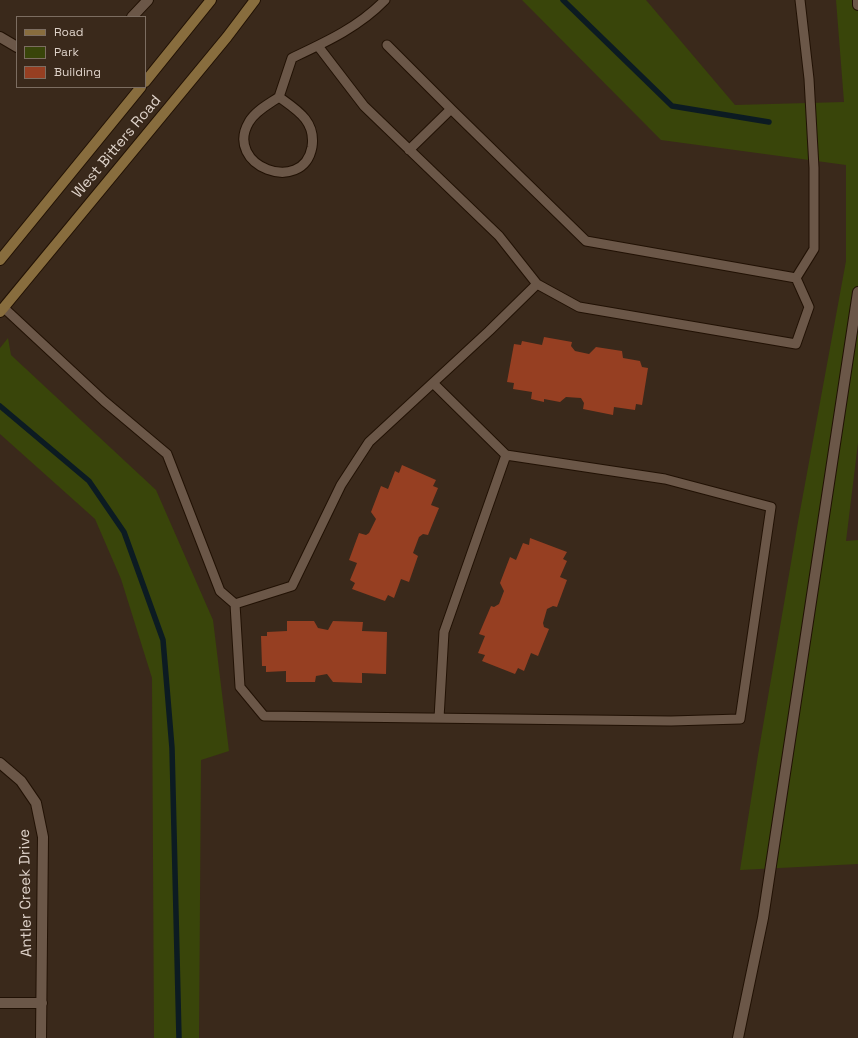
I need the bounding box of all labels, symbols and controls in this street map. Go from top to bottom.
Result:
legend [16,16,146,88]
text: Road [54,24,83,40]
text: Park [54,44,79,60]
text: Building [54,64,101,80]
street label: West Bitters Road [69,92,165,202]
street label: Antler Creek Drive [16,829,36,957]

